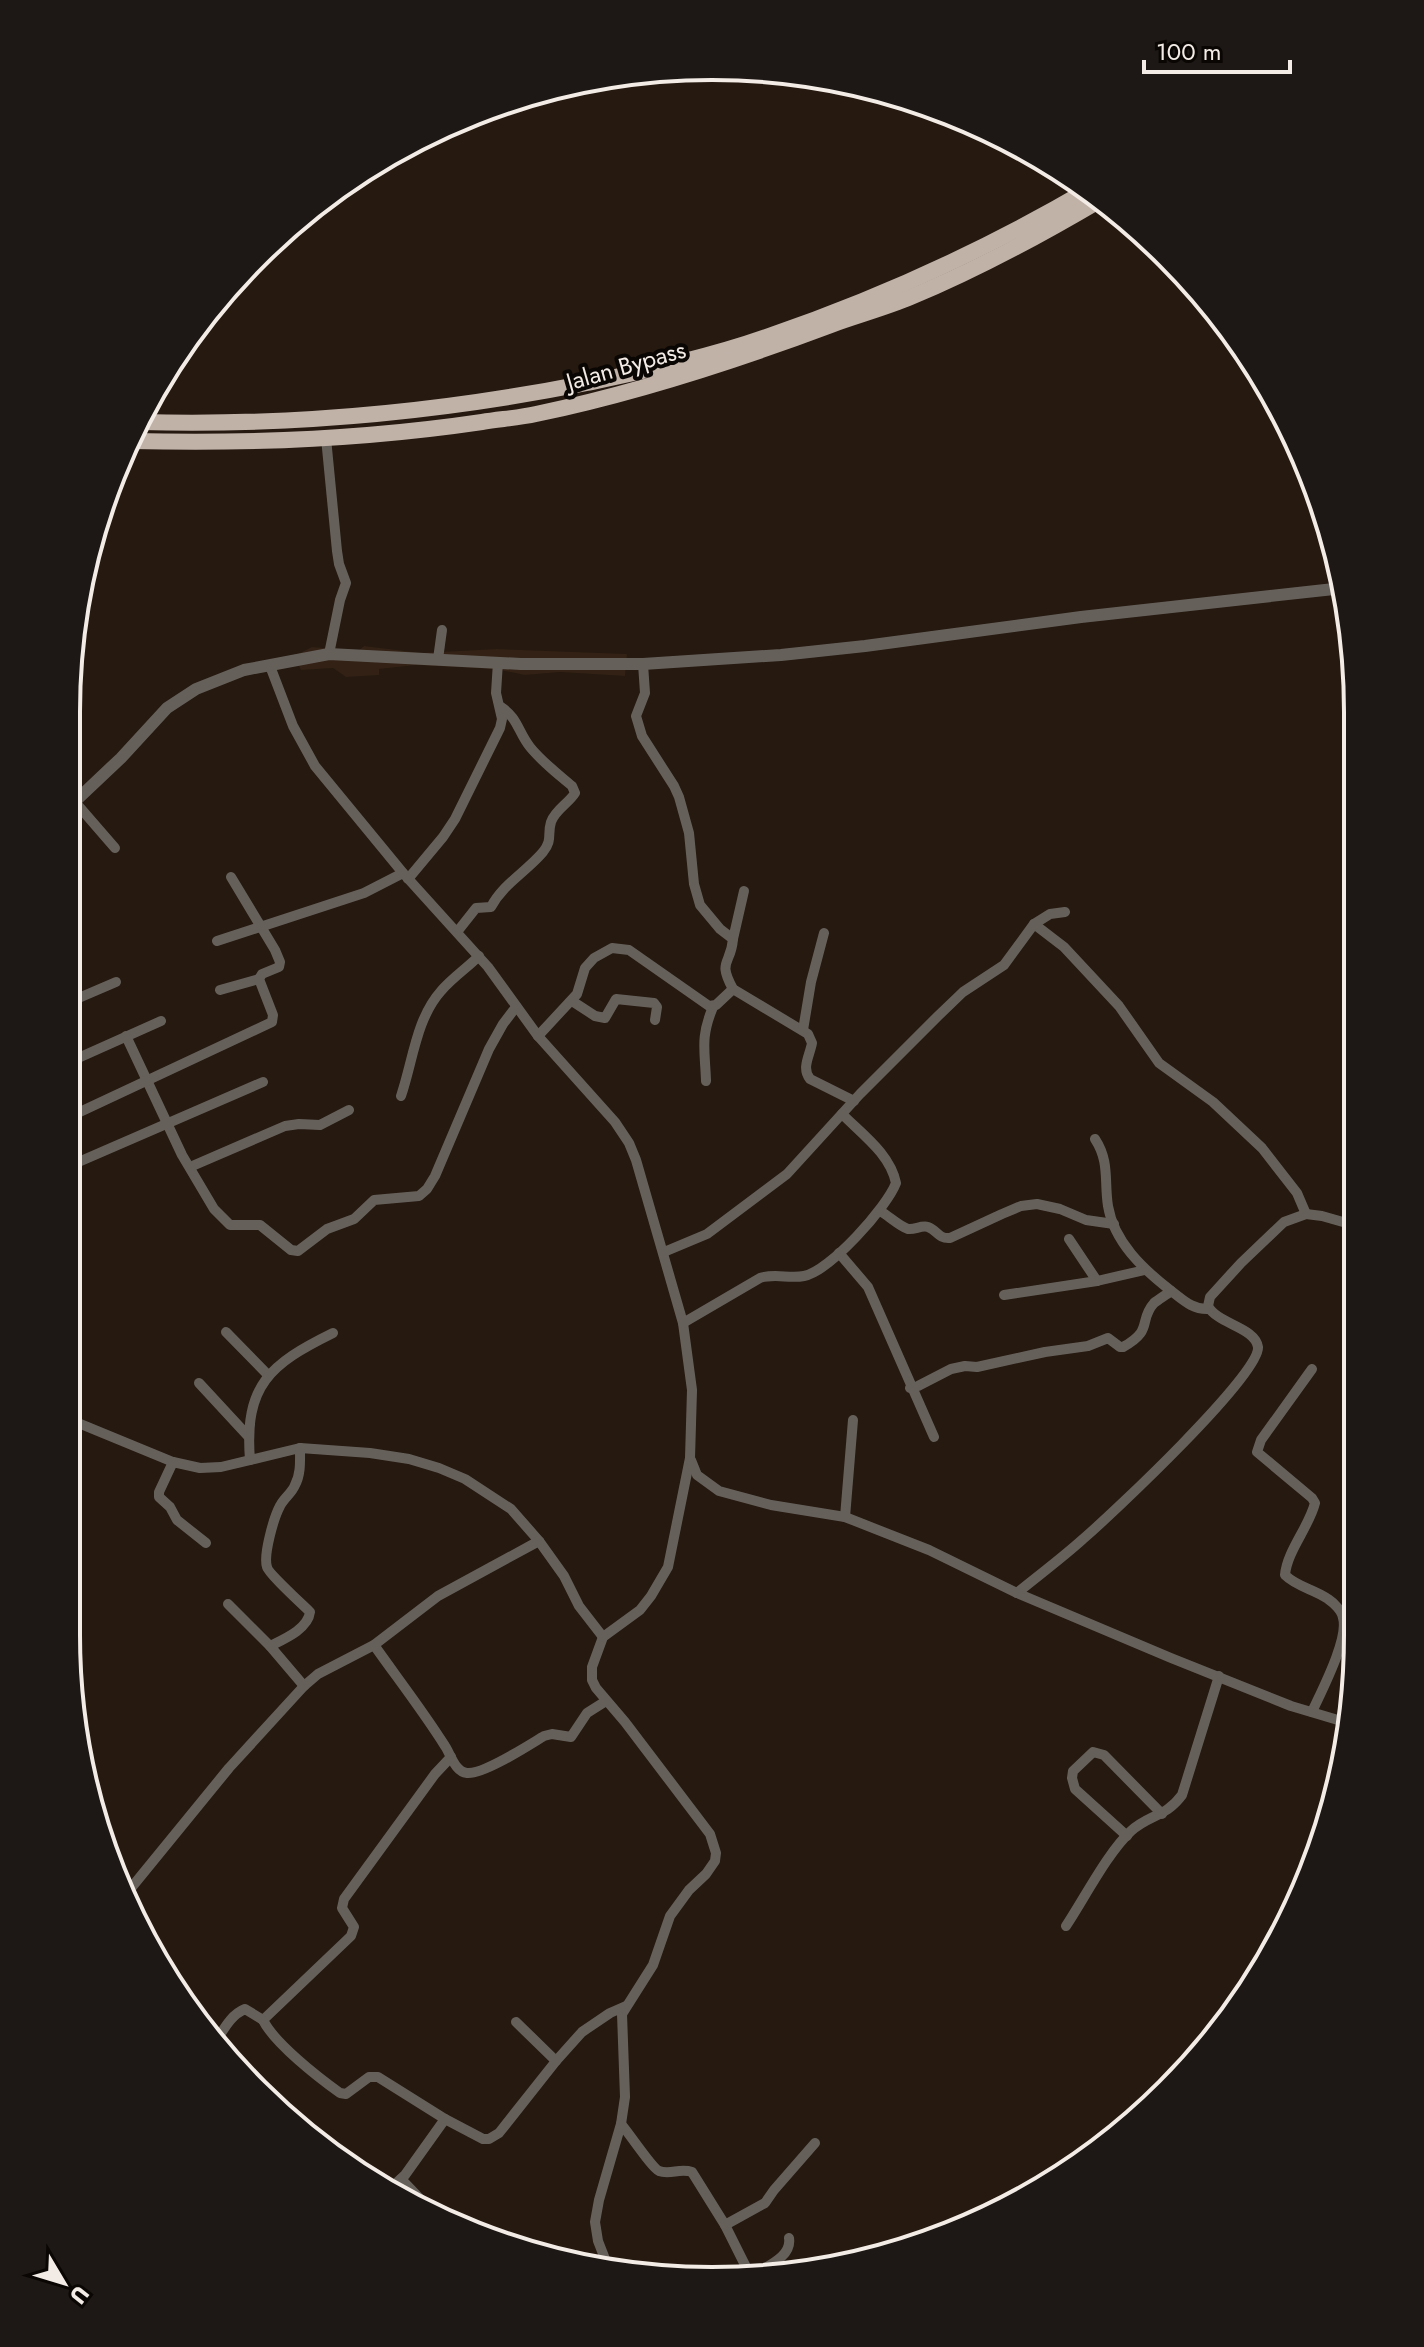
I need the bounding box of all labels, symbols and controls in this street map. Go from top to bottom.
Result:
scale bar [1144,24,1290,74]
text: 100 m [1156,34,1222,69]
street label: Jalan Bypass [559,332,690,400]
north arrow [24,2243,104,2323]
text: U [62,2279,97,2311]

